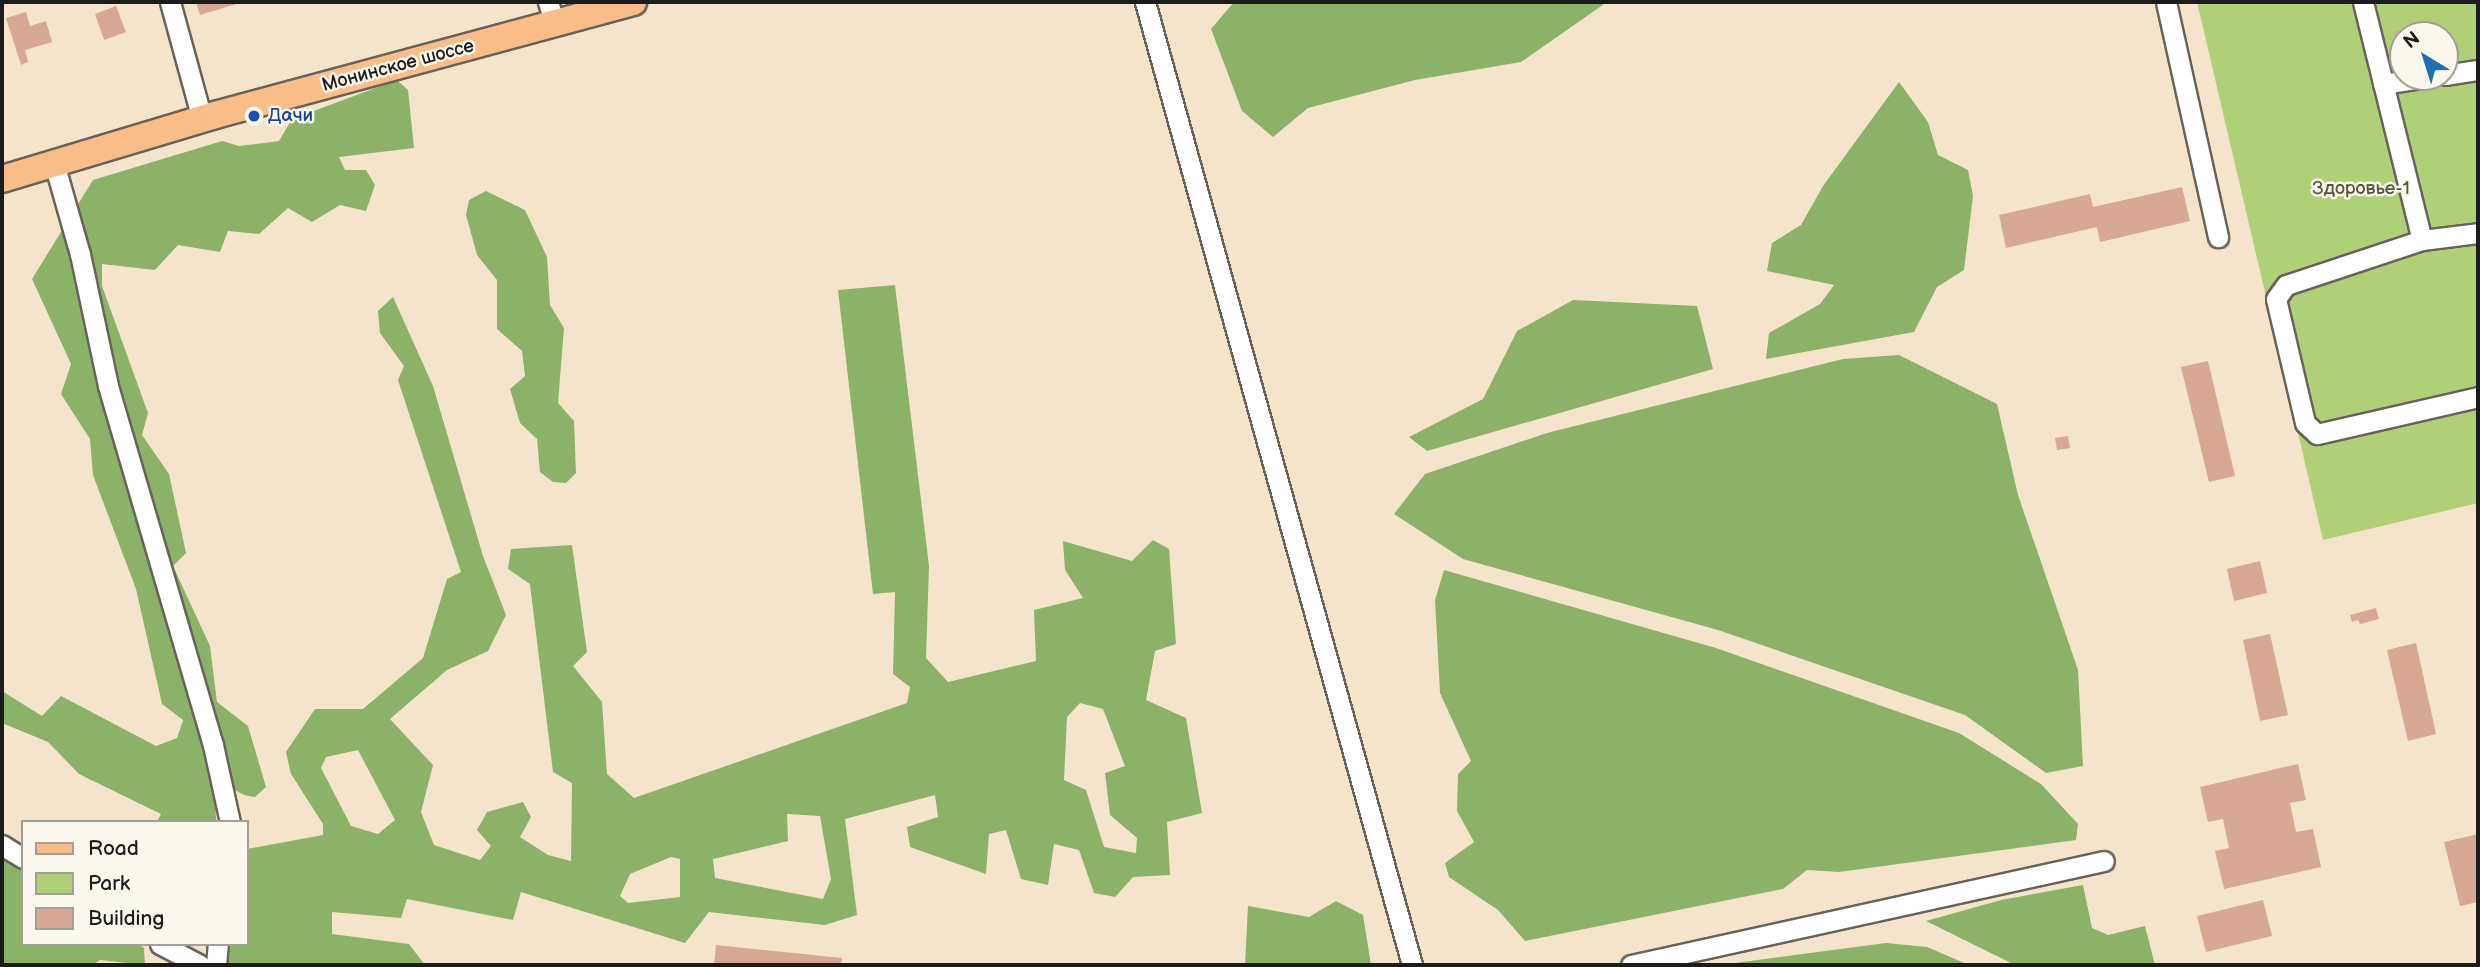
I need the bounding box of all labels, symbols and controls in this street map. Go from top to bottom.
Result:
north arrow [2389,21,2459,91]
text: N [2399,27,2425,54]
street label: Монинское шоссе [319,35,477,97]
place label: Дачи [268,105,313,127]
marker: Дачи [246,108,262,124]
park label: Здоровье-1 [2312,178,2410,200]
legend [21,820,248,946]
text: Road [88,836,139,861]
text: Park [88,871,130,896]
text: Building [88,906,164,931]

